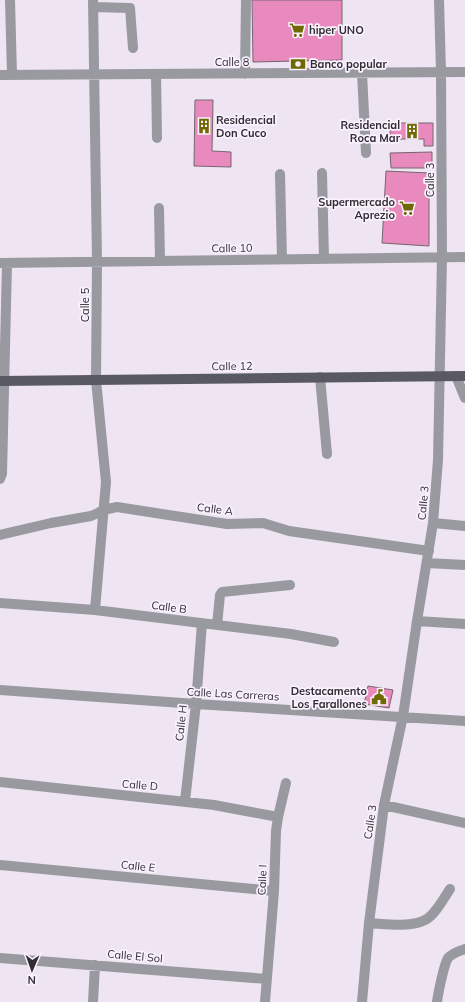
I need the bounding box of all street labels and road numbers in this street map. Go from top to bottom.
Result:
street label: Calle 8 [215,55,250,69]
street label: Calle 3 [423,163,437,197]
street label: Calle 10 [211,241,253,255]
street label: Calle 5 [78,287,92,322]
street label: Calle 12 [211,359,253,373]
street label: Calle 3 [415,485,431,521]
street label: Calle A [196,500,234,518]
street label: Calle B [151,598,187,616]
street label: Calle Las Carreras [186,685,280,703]
street label: Calle H [172,704,190,742]
street label: Calle D [121,776,159,794]
street label: Calle 3 [361,804,379,840]
street label: Calle E [120,857,156,875]
street label: Calle I [254,864,270,896]
street label: Calle El Sol [107,947,163,965]

